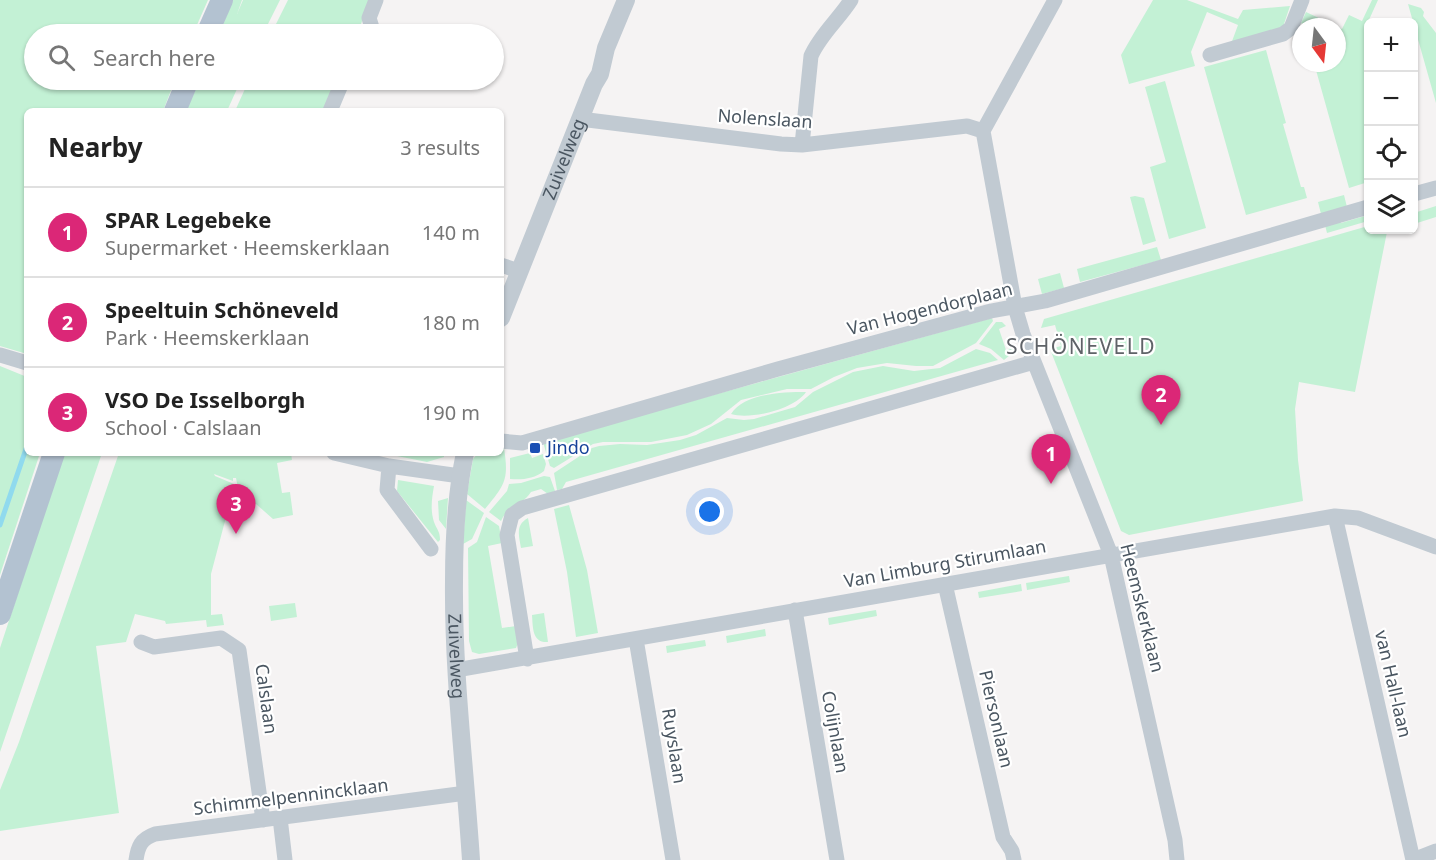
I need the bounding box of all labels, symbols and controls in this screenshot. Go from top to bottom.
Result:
north arrow [1292,18,1346,72]
map controls [1364,18,1418,234]
button: + [1364,18,1418,72]
search box [24,24,504,90]
icon: search [45,41,78,74]
text: Search here [93,42,215,72]
button: − [1364,72,1418,126]
street label: Nolenslaan [717,103,813,133]
street label: Zuivelweg [536,115,590,203]
button: locate [1364,126,1418,180]
text: Nearby [48,129,143,165]
text: 3 results [400,134,480,161]
button: layers [1364,180,1418,234]
text: SPAR Legebeke [105,204,271,234]
text: 1 [62,219,73,246]
text: 140 m [422,219,480,246]
text: Supermarket · Heemskerklaan [105,234,390,261]
street label: Van Hogendorplaan [845,276,1015,340]
text: Speeltuin Schöneveld [105,294,339,324]
text: 2 [62,309,73,336]
text: 180 m [422,309,480,336]
text: Park · Heemskerklaan [105,324,310,351]
district label: SCHÖNEVELD [1006,332,1156,360]
pin: 2 [1142,376,1180,425]
text: VSO De Isselborgh [105,384,305,414]
text: 3 [62,399,73,426]
text: 190 m [422,399,480,426]
text: School · Calslaan [105,414,262,441]
pin: 1 [1032,434,1070,484]
place label: Jindo [545,435,590,459]
marker: Jindo [528,441,542,455]
pin: 3 [216,484,256,534]
your location [695,497,724,526]
street label: Van Limburg Stirumlaan [842,533,1048,593]
street label: Heemskerklaan [1115,541,1171,675]
street label: Zuivelweg [443,613,471,700]
street label: van Hall-laan [1370,628,1418,740]
street label: Calslaan [250,662,284,736]
street label: Piersonlaan [974,667,1020,770]
street label: Colijnlaan [817,689,855,775]
street label: Ruyslaan [657,706,693,785]
street label: Schimmelpennincklaan [192,772,390,820]

